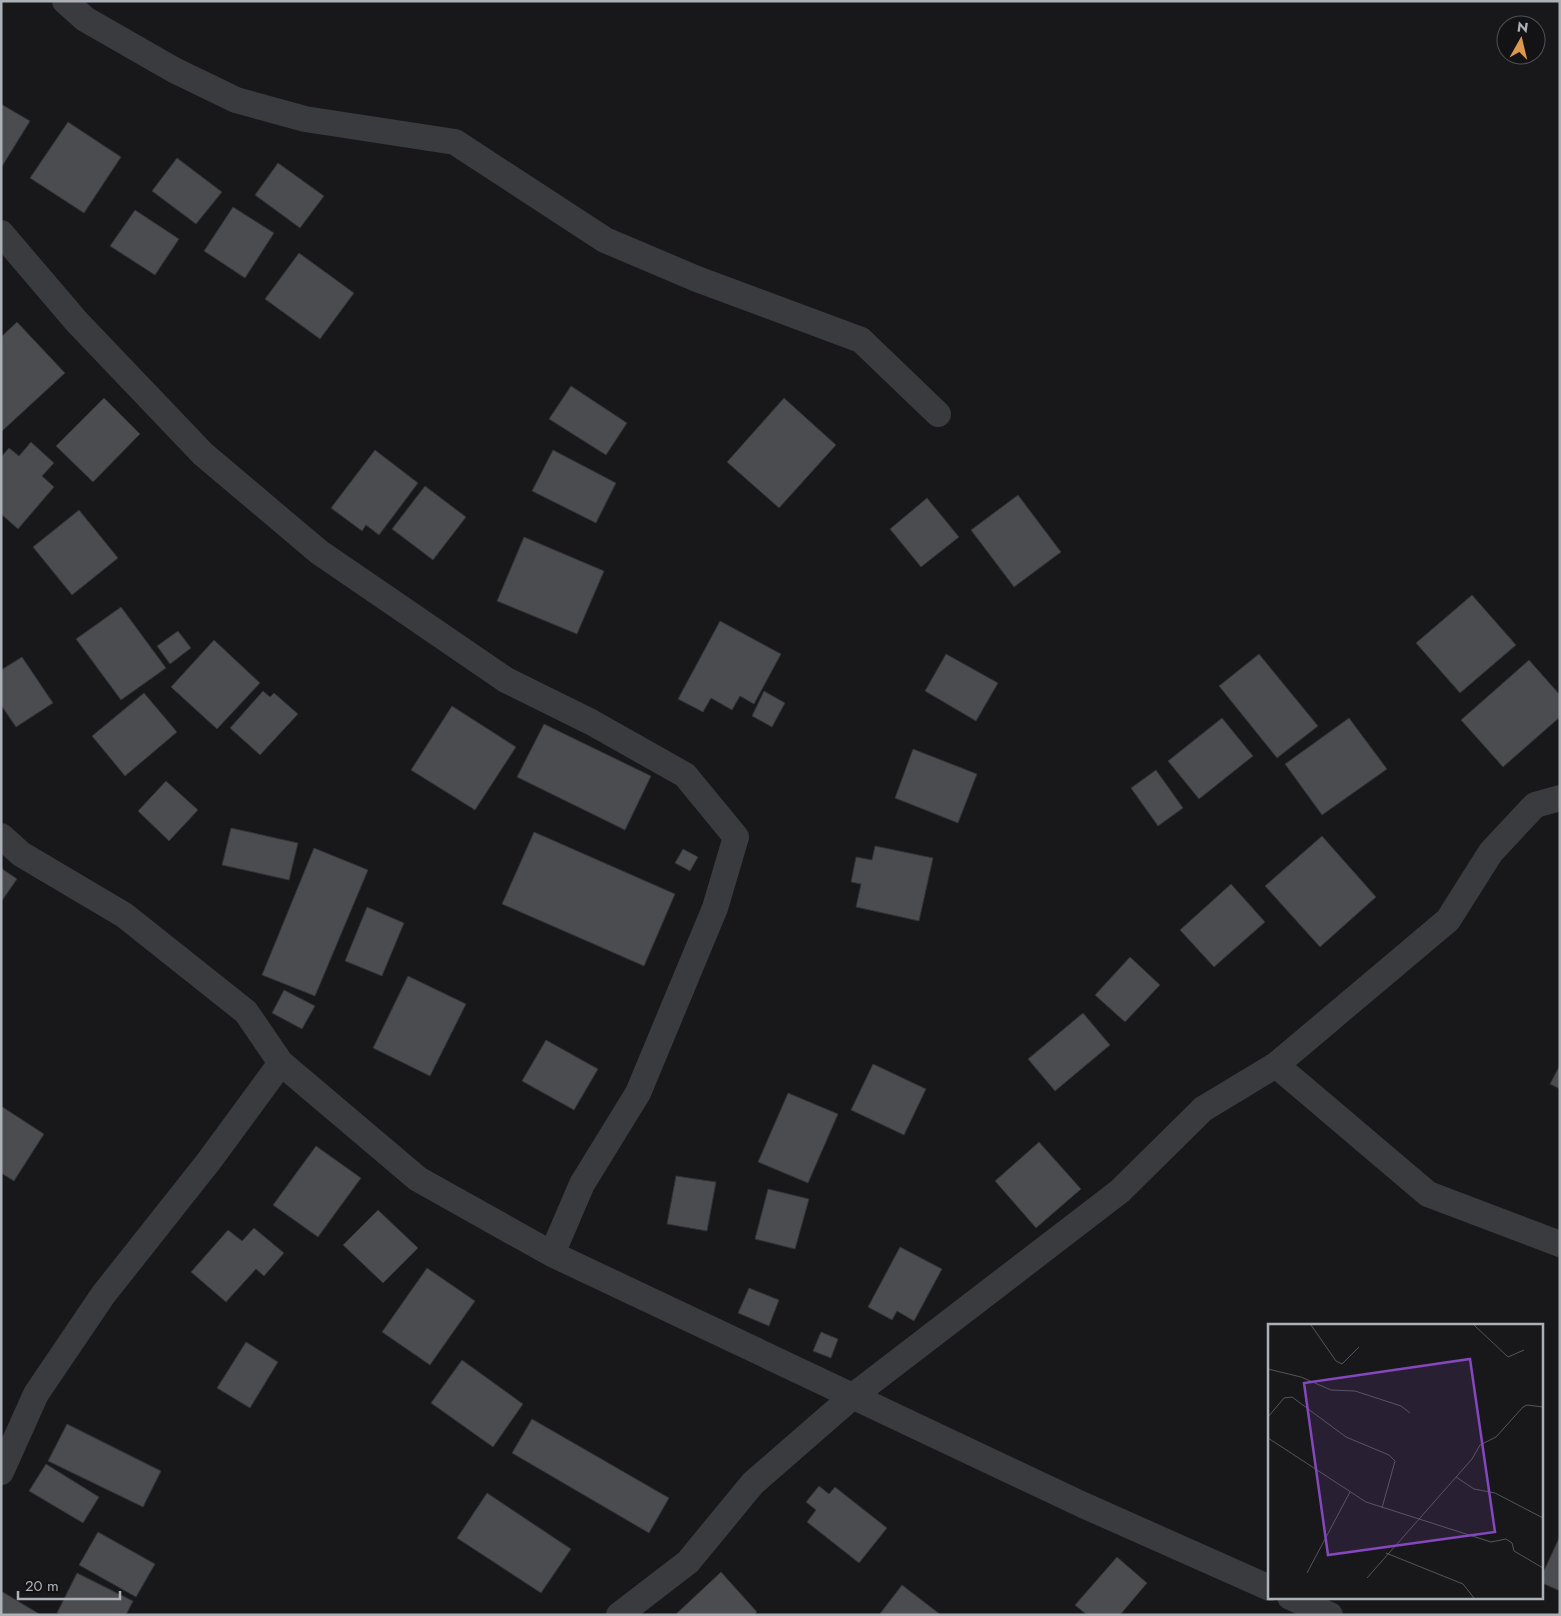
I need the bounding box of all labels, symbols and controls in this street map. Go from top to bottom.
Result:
north arrow [1496,15,1546,65]
text: N [1516,16,1530,38]
inset map [1268,1324,1544,1598]
scale bar [18,1568,120,1600]
text: 20 m [25,1575,59,1597]

